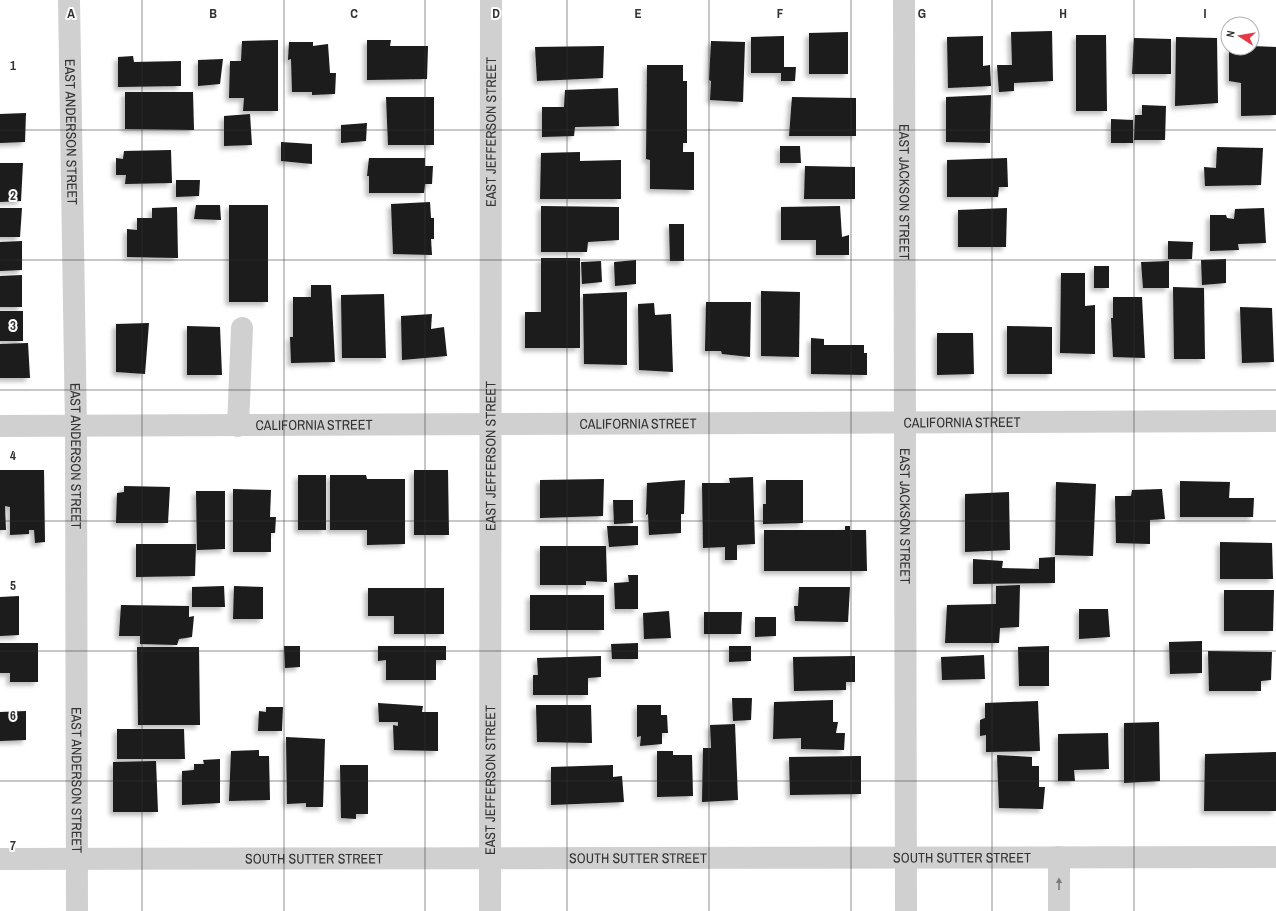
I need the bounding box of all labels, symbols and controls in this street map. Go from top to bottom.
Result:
text: A [67,5,75,22]
text: B [209,5,217,22]
text: C [350,5,358,22]
text: D [492,5,500,22]
text: E [634,5,642,22]
text: F [777,5,784,22]
text: G [918,5,926,22]
text: H [1059,5,1067,22]
text: I [1204,5,1207,22]
north arrow [1220,16,1260,56]
text: N [1223,29,1238,39]
text: 1 [10,57,16,74]
street label: EAST JEFFERSON STREET [482,57,500,207]
street label: EAST ANDERSON STREET [61,59,81,205]
street label: EAST JACKSON STREET [895,124,914,260]
text: 2 [10,187,16,204]
text: 3 [10,317,16,334]
street label: EAST JEFFERSON STREET [481,381,500,531]
street label: EAST ANDERSON STREET [66,383,85,529]
street label: CALIFORNIA STREET [904,413,1020,431]
street label: CALIFORNIA STREET [580,414,696,433]
street label: CALIFORNIA STREET [256,416,372,434]
text: 4 [10,447,16,464]
street label: EAST JACKSON STREET [896,448,914,584]
text: 5 [10,577,16,594]
street label: EAST JEFFERSON STREET [481,705,499,855]
text: 6 [10,707,16,724]
street label: EAST ANDERSON STREET [68,707,86,853]
text: 7 [10,837,16,854]
street label: SOUTH SUTTER STREET [893,848,1031,867]
street label: SOUTH SUTTER STREET [245,849,383,868]
street label: SOUTH SUTTER STREET [569,849,707,867]
one-way arrow [1056,877,1062,890]

